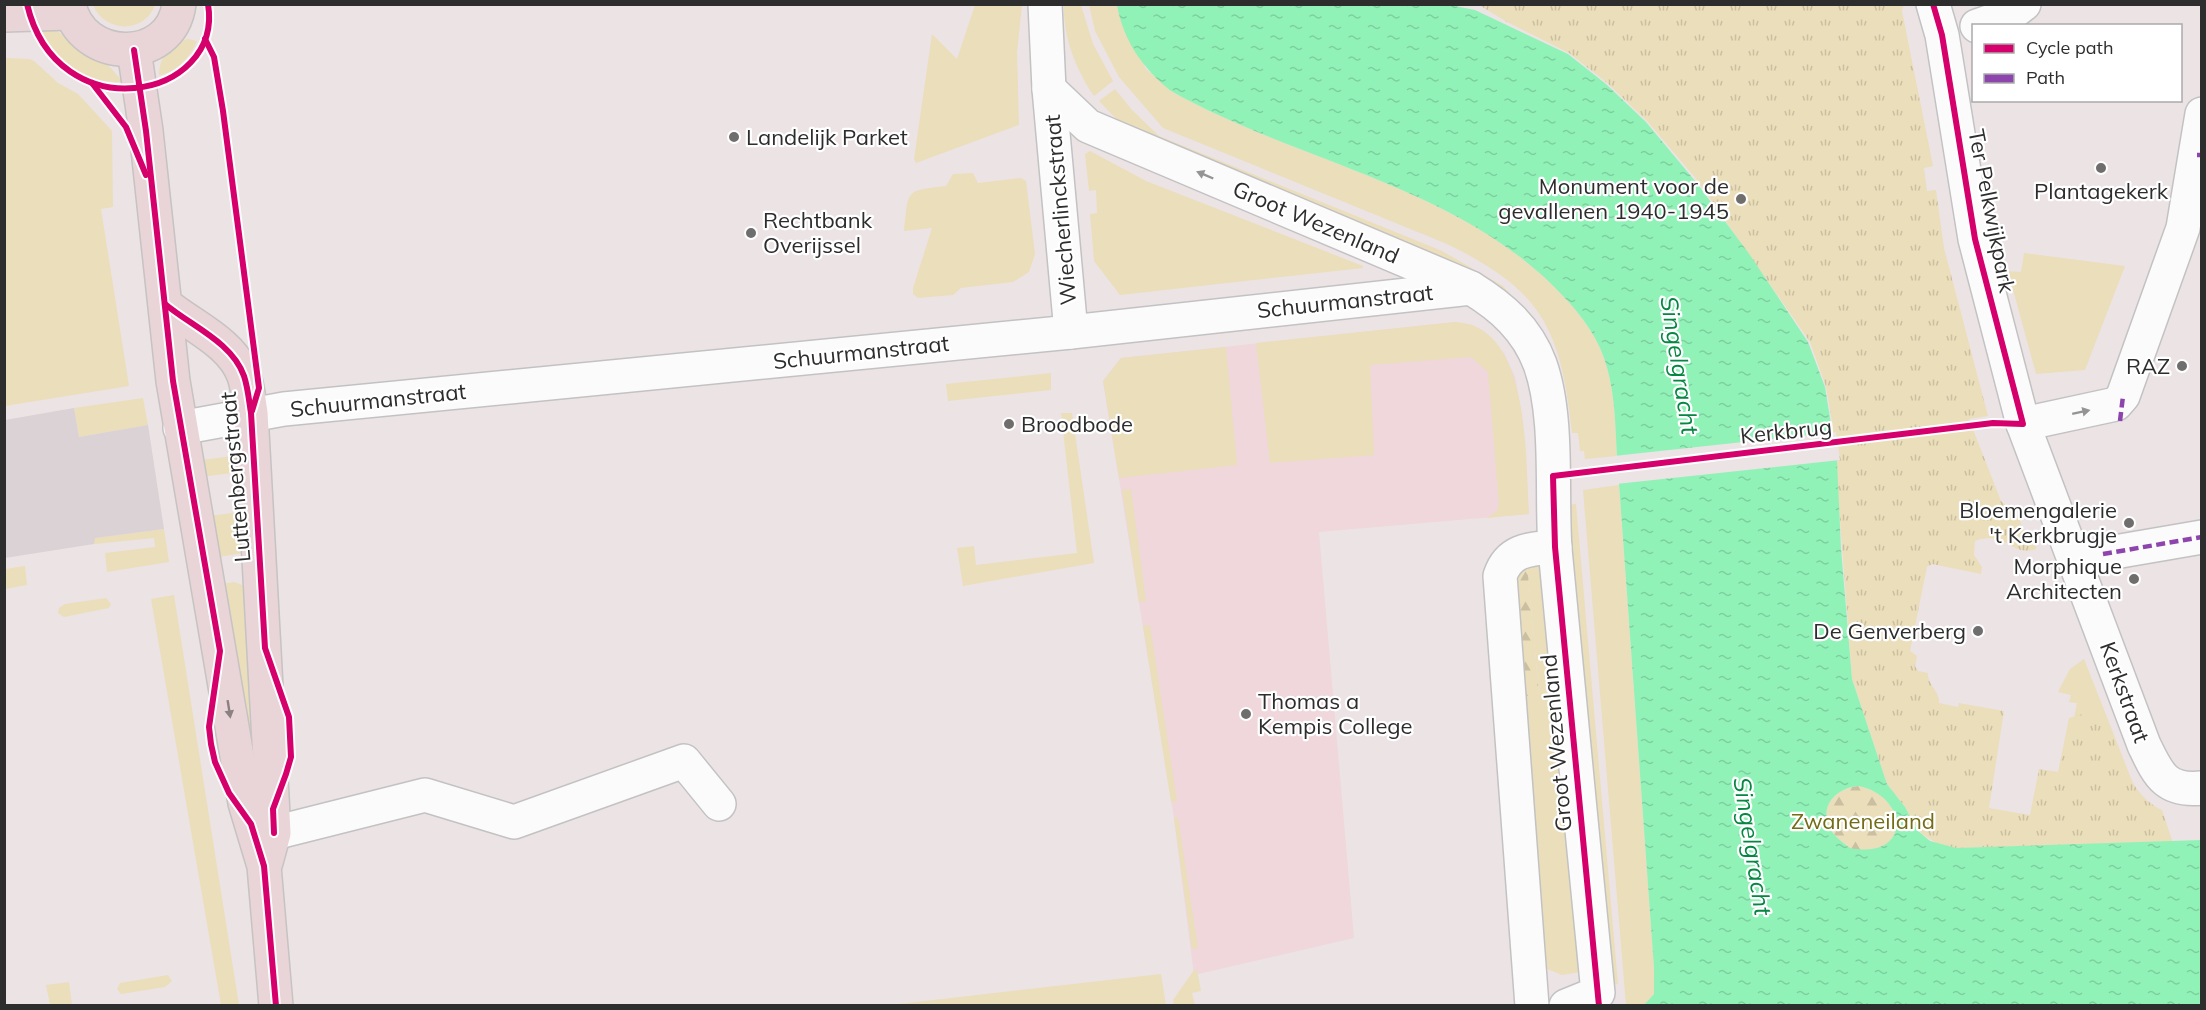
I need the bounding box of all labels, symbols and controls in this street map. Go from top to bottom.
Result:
legend [1972,24,2182,102]
text: Cycle path [2026,36,2113,59]
text: Path [2026,66,2065,89]
street label: Wiecherlinckstraat [1038,113,1082,306]
place label: Landelijk Parket [746,123,908,151]
street label: Ter Pelkwijkpark [1962,127,2022,296]
marker: Landelijk Parket [727,130,741,144]
marker: Plantagekerk [2094,161,2108,175]
one-way arrow [1195,170,1213,180]
place label: Monument voor de gevallenen 1940-1945 [1498,172,1729,225]
street label: Groot Wezenland [1229,174,1403,270]
place label: Plantagekerk [2034,177,2169,205]
marker: Monument voor de gevallenen 1940-1945 [1734,192,1748,206]
place label: Rechtbank Overijssel [763,206,873,259]
marker: Rechtbank Overijssel [744,226,758,240]
street label: Schuurmanstraat [1256,278,1435,324]
water label: Singelgracht [1654,294,1706,437]
street label: Schuurmanstraat [772,329,951,375]
place label: RAZ [2126,352,2170,380]
marker: RAZ [2175,359,2189,373]
street label: Schuurmanstraat [289,377,468,423]
street label: Luttenbergstraat [214,390,256,563]
one-way arrow [2071,407,2090,416]
place label: Broodbode [1021,410,1133,438]
street label: Kerkbrug [1739,412,1833,450]
marker: Broodbode [1002,417,1016,431]
place label: Bloemengalerie 't Kerkbrugje [1959,496,2117,549]
marker: Bloemengalerie 't Kerkbrugje [2122,516,2136,530]
place label: Morphique Architecten [2006,552,2122,605]
marker: Morphique Architecten [2127,572,2141,586]
place label: De Genverberg [1813,617,1966,645]
marker: De Genverberg [1971,624,1985,638]
street label: Kerkstraat [2094,638,2156,747]
street label: Groot Wezenland [1534,653,1578,833]
place label: Thomas a Kempis College [1258,687,1413,740]
one-way arrow [225,700,234,719]
marker: Thomas a Kempis College [1239,707,1253,721]
water label: Singelgracht [1727,775,1779,918]
park label: Zwaneneiland [1791,807,1935,835]

